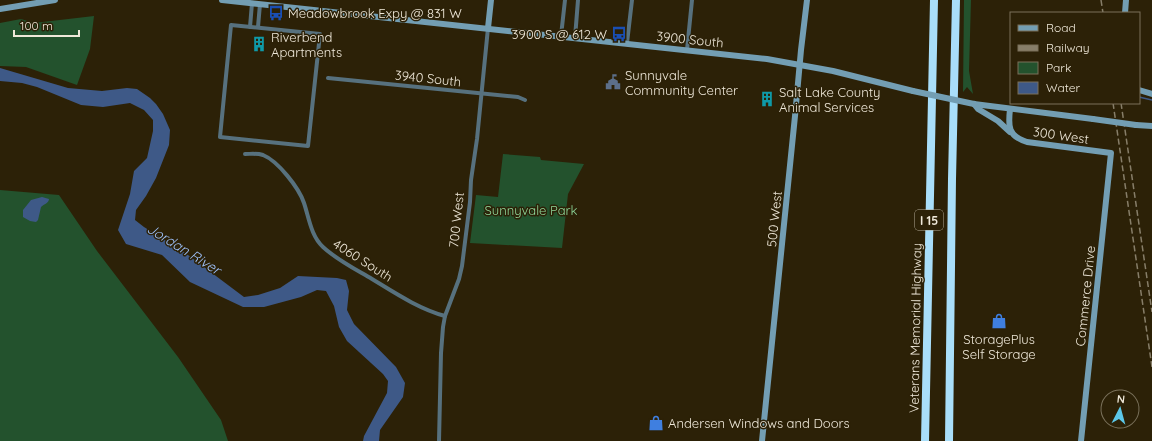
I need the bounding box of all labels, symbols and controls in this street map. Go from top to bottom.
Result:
bus stop icon: Meadowbrook Expy @ 831 W [267,4,285,22]
place label: Meadowbrook Expy @ 831 W [288,5,462,21]
scale bar [14,12,79,38]
legend [1010,12,1140,104]
text: 100 m [20,18,53,33]
text: Road [1046,20,1076,35]
bus stop icon: 3900 S @ 612 W [610,25,628,43]
place label: 3900 S @ 612 W [512,26,607,42]
street label: 3900 South [656,28,724,50]
place label: Riverbend Apartments [271,29,342,60]
building icon: Riverbend Apartments [250,35,268,53]
text: Railway [1046,40,1090,55]
text: Park [1046,60,1071,75]
street label: 3940 South [394,67,462,89]
place label: Sunnyvale Community Center [625,67,738,98]
public building icon: Sunnyvale Community Center [604,73,622,91]
text: Water [1046,80,1081,95]
place label: Salt Lake County Animal Services [779,84,881,115]
building icon: Salt Lake County Animal Services [758,90,776,108]
street label: 300 West [1032,123,1090,147]
street label: 500 West [763,190,785,248]
street label: 700 West [445,191,467,249]
park label: Sunnyvale Park [484,202,578,218]
road number: I 15 [915,210,943,230]
water label: Jordan River [144,219,226,280]
street label: 4060 South [330,235,396,285]
street label: Veterans Memorial Highway [906,243,924,413]
street label: Commerce Drive [1072,245,1098,347]
shop icon: StoragePlus Self Storage [990,312,1008,330]
place label: StoragePlus Self Storage [962,331,1036,362]
north arrow [1100,389,1140,429]
text: N [1116,392,1126,406]
shop icon: Andersen Windows and Doors [647,414,665,432]
place label: Andersen Windows and Doors [668,415,850,431]

